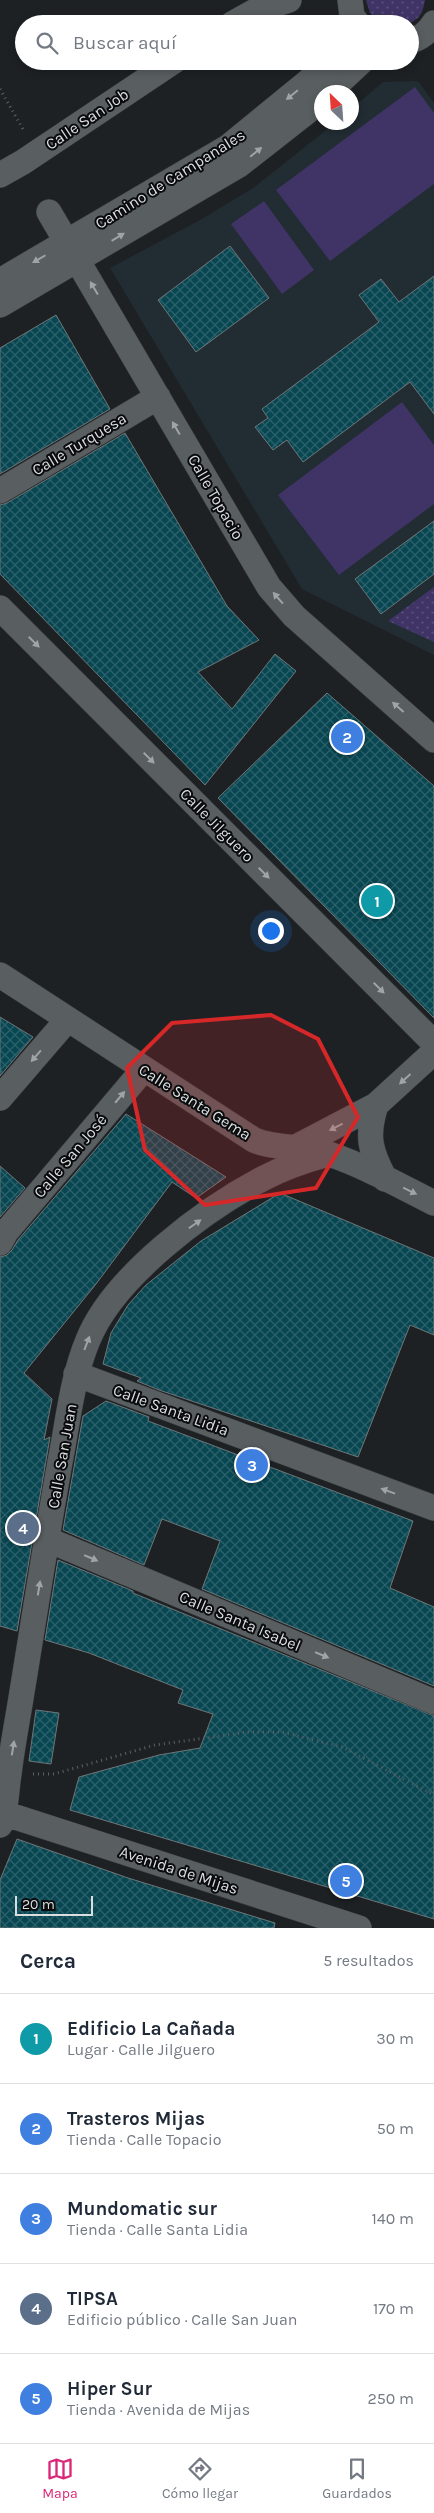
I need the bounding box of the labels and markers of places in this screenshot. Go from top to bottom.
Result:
pin: 2 [331,718,363,756]
pin: 1 [361,882,393,920]
pin: 3 [236,1446,268,1484]
pin: 4 [7,1509,39,1547]
pin: 5 [330,1862,362,1900]

